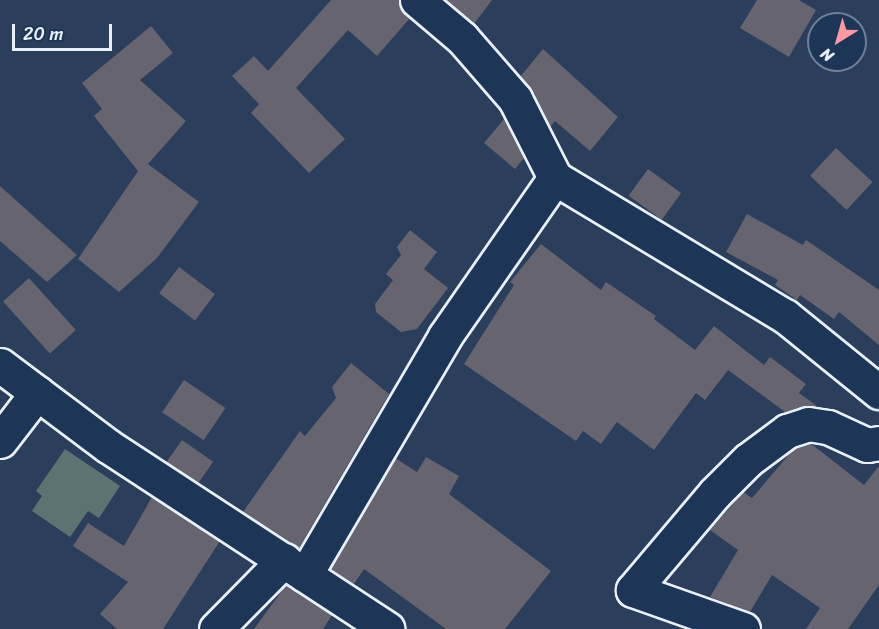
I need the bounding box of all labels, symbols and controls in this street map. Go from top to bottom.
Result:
scale bar [15,12,116,50]
north arrow [807,12,867,72]
text: 20 m [23,18,63,50]
text: N [814,40,840,70]

